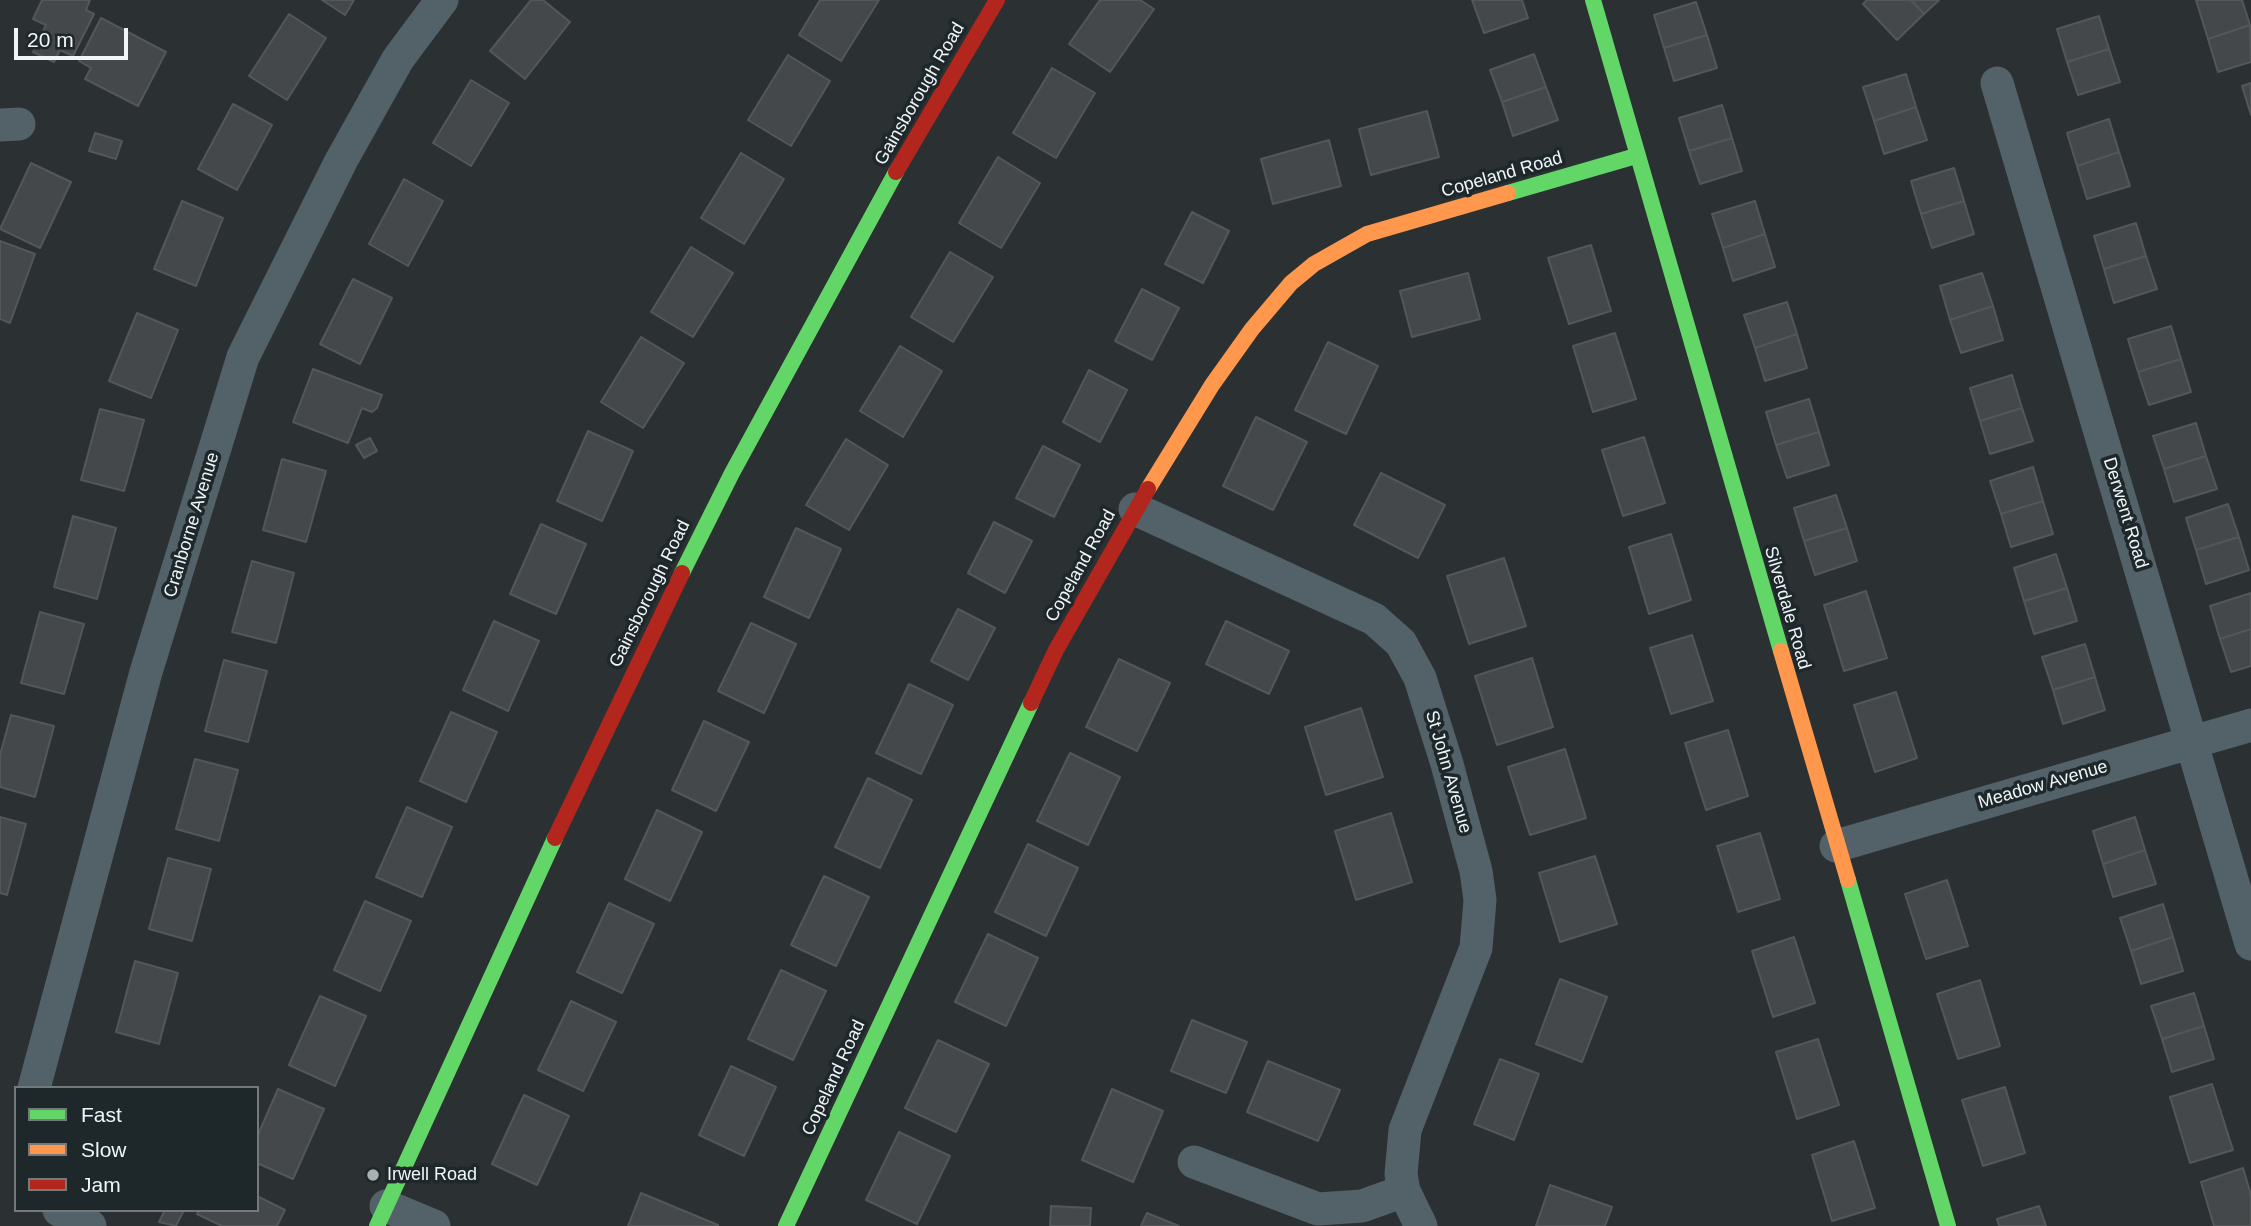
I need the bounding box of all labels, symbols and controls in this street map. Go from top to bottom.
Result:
scale bar [18,14,131,58]
street label: Gainsborough Road [870,19,970,169]
text: 20 m [27,28,74,51]
street label: Copeland Road [1439,147,1565,203]
street label: Cranborne Avenue [160,450,224,600]
street label: Derwent Road [2098,455,2152,571]
street label: Copeland Road [1041,506,1121,626]
street label: Gainsborough Road [605,517,695,671]
street label: Silverdale Road [1759,544,1815,672]
street label: St John Avenue [1420,708,1476,836]
street label: Meadow Avenue [1976,756,2110,814]
street label: Copeland Road [798,1017,870,1139]
legend [14,1086,259,1212]
text: Fast [81,1103,122,1126]
text: Slow [81,1138,127,1161]
place label: Irwell Road [387,1164,477,1186]
marker: Irwell Road [365,1167,381,1183]
text: Jam [81,1173,121,1196]

